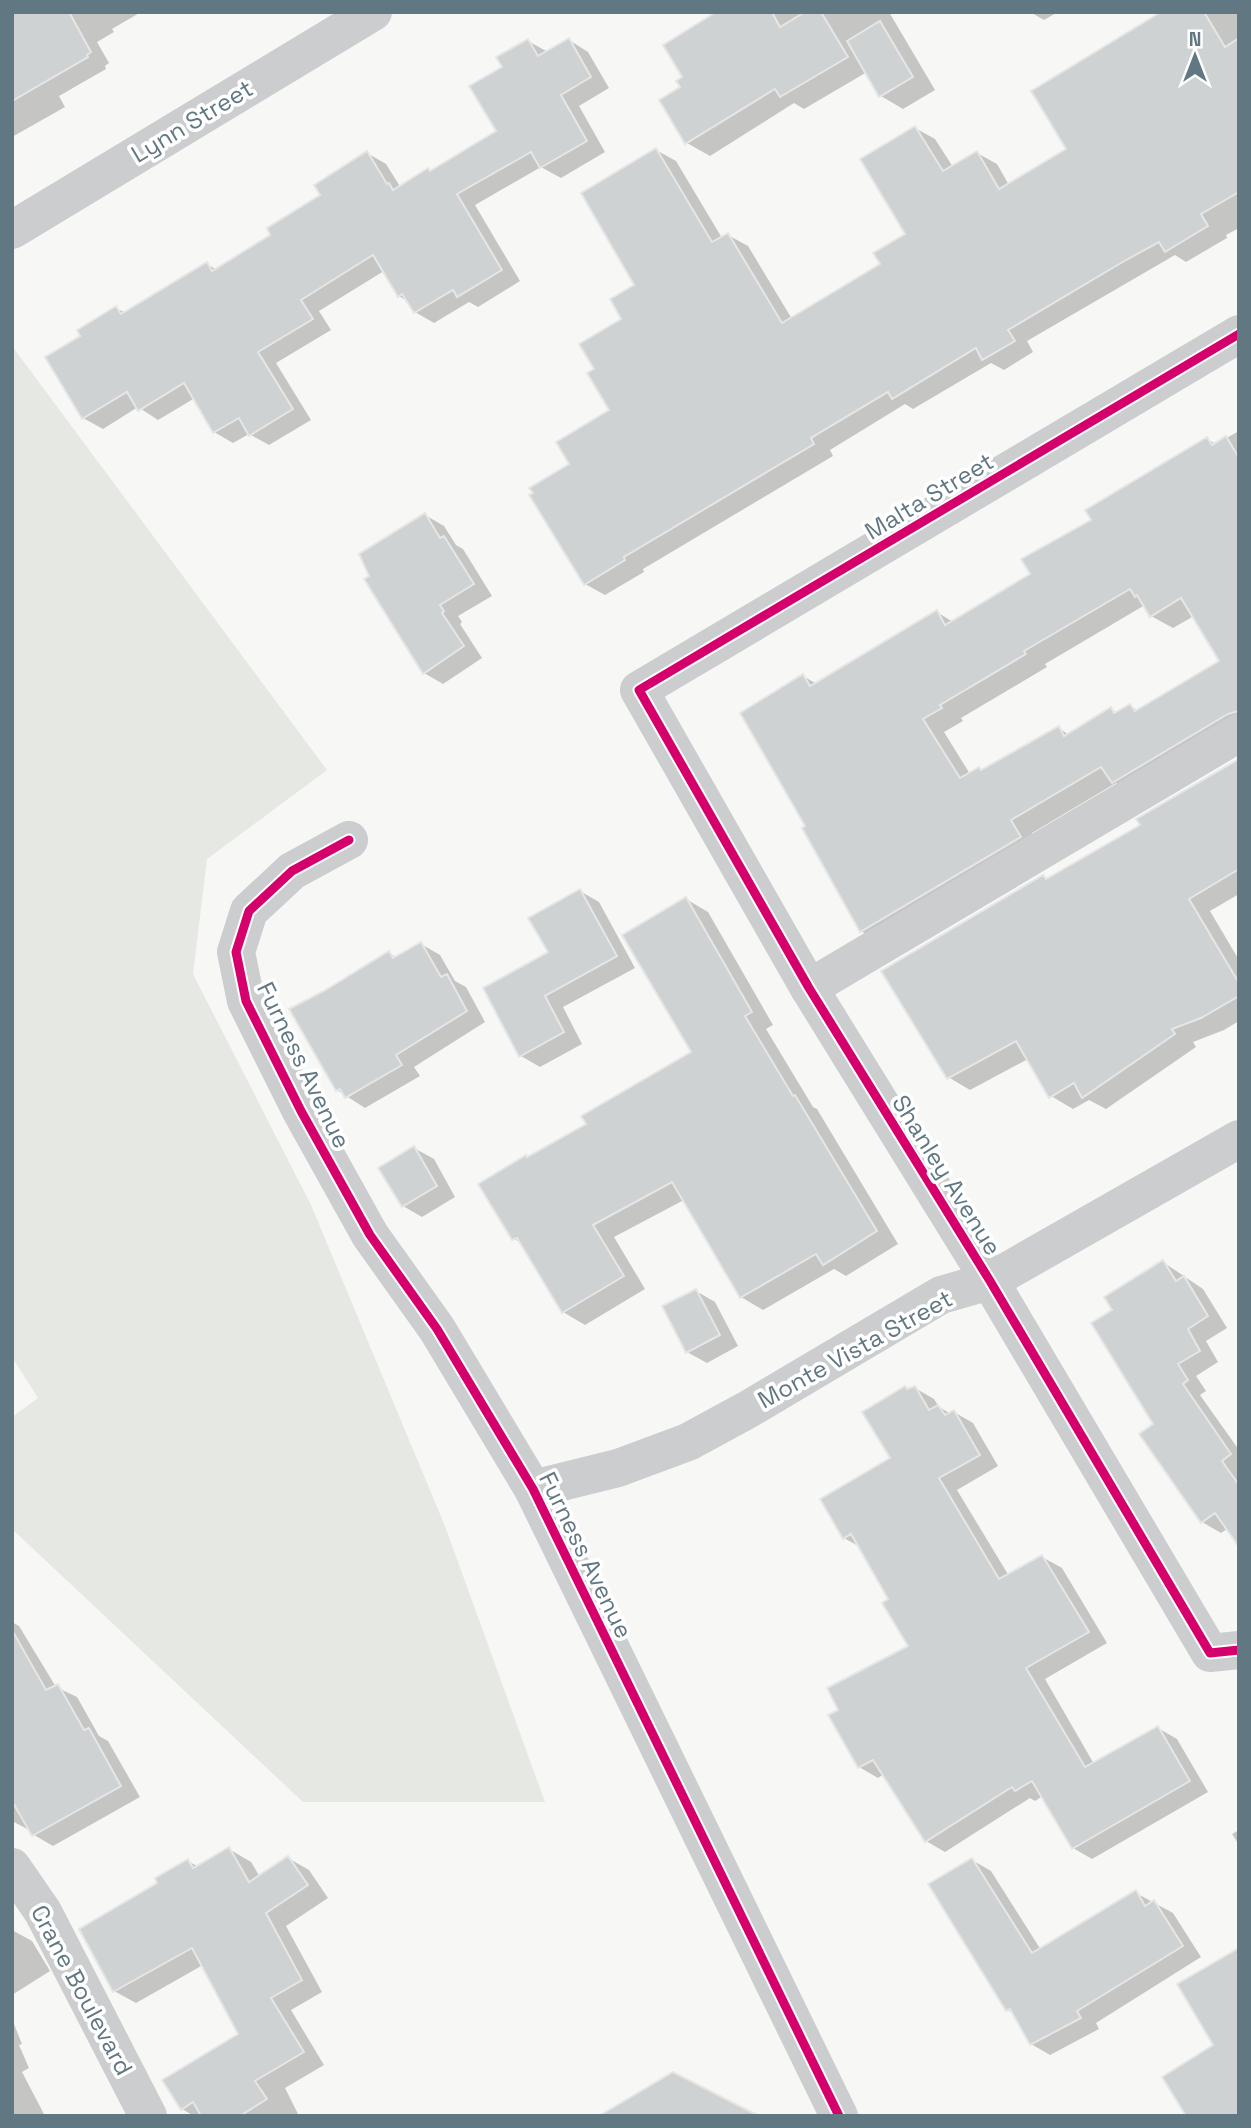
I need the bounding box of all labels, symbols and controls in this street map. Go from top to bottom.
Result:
north arrow [1160,21,1230,91]
text: N [1189,27,1201,52]
street label: Lynn Street [125,73,259,169]
street label: Malta Street [859,445,999,547]
street label: Furness Avenue [250,977,358,1153]
street label: Shanley Avenue [885,1089,1009,1261]
street label: Monte Vista Street [752,1283,958,1415]
street label: Furness Avenue [532,1467,640,1643]
street label: Crane Boulevard [24,1900,140,2080]

